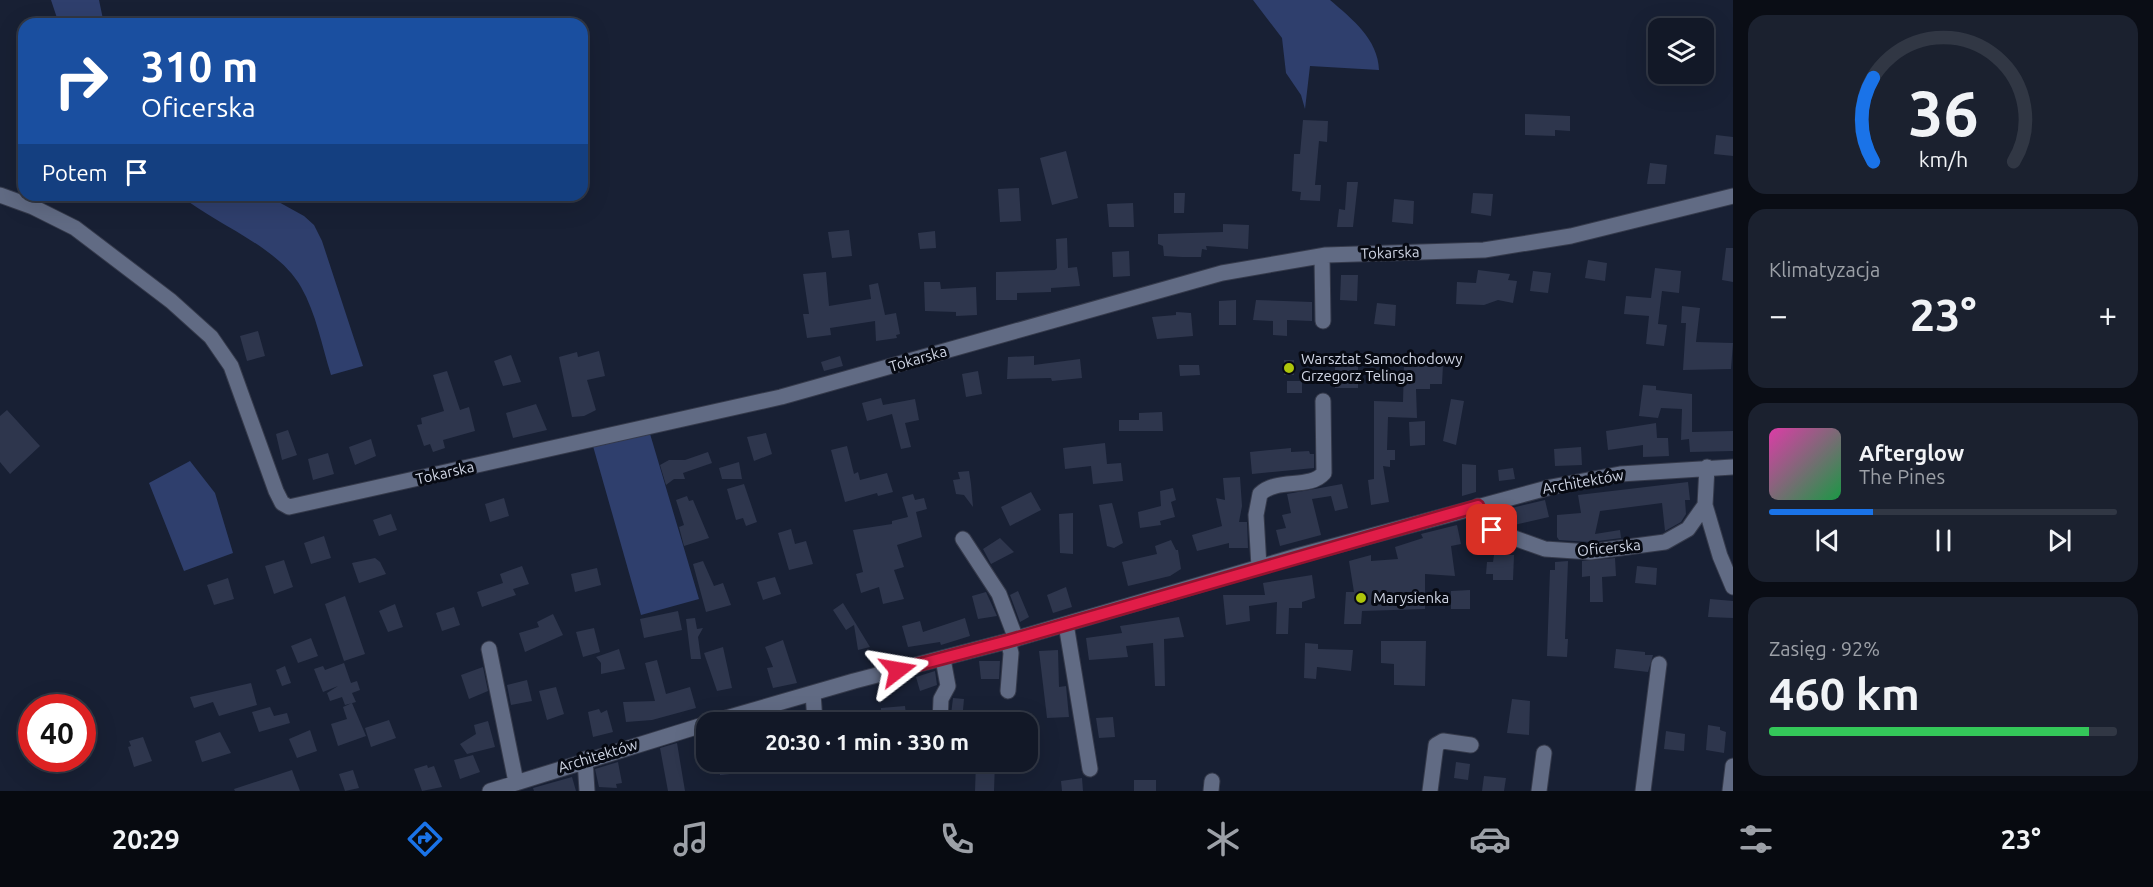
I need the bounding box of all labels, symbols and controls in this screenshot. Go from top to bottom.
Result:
map controls [1648,18,1714,84]
button: layers [1648,18,1714,84]
icon: right [42,42,120,120]
text: 310 m [141,43,258,90]
text: 36 [1908,78,1978,148]
text: Oficerska [141,92,256,122]
text: km/h [1918,147,1968,171]
icon: arrive [120,156,153,189]
text: Potem [42,160,108,185]
street label: Tokarska [1360,243,1420,262]
text: Klimatyzacja [1769,258,1880,281]
text: 23° [1910,289,1976,340]
text: − [1769,296,1788,333]
text: + [2098,296,2117,333]
street label: Tokarska [887,342,949,375]
place label: Warsztat Samochodowy Grzegorz Telinga [1301,350,1463,384]
marker: Warsztat Samochodowy Grzegorz Telinga [1282,361,1296,375]
text: Afterglow [1859,440,1964,465]
street label: Tokarska [414,458,476,487]
text: The Pines [1859,465,1945,488]
street label: Architektów [1541,466,1625,497]
pin [1466,504,1517,555]
icon: arrive [1475,513,1508,546]
icon: previous [1811,524,1844,557]
icon: pause [1927,524,1960,557]
icon: next [2043,524,2076,557]
street label: Oficerska [1576,536,1642,559]
place label: Marysienka [1373,589,1449,606]
marker: Marysienka [1354,591,1368,605]
text: Zasięg · 92% [1769,637,1880,660]
position arrow [866,638,930,702]
text: 460 km [1769,668,1920,719]
speed limit sign: 40 [18,694,96,772]
text: 20:30 · 1 min · 330 m [765,729,969,754]
street label: Architektów [556,735,640,776]
icon: directions [404,818,446,860]
icon: music [670,818,712,860]
icon: phone [936,818,978,860]
icon: climate [1202,818,1244,860]
icon: car [1469,818,1511,860]
icon: filters [1735,818,1777,860]
text: 20:29 [112,824,180,854]
text: 23° [2001,824,2041,854]

